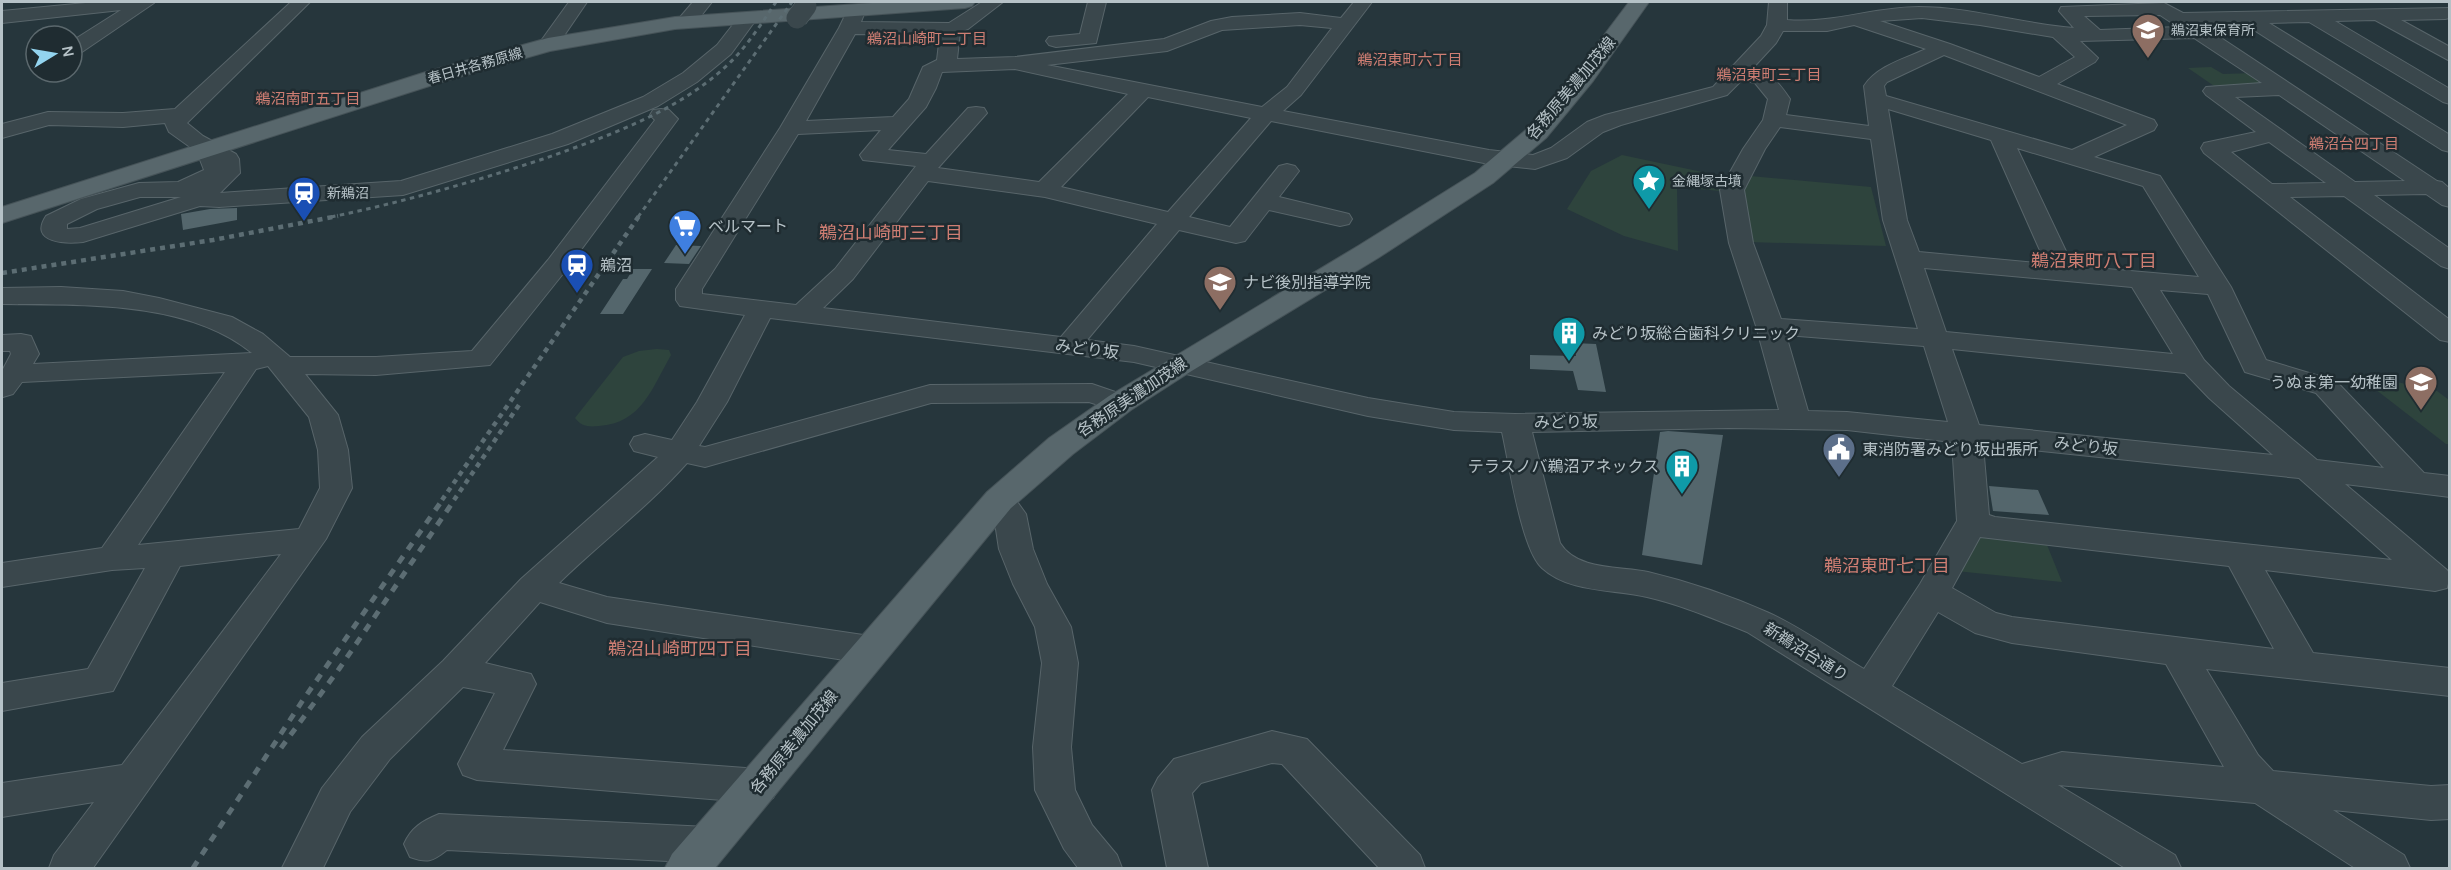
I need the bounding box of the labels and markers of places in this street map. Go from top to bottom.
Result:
school or university icon: 鵜沼東保育所 [2130,12,2166,59]
place label: 鵜沼東保育所 [2171,22,2255,39]
place icon: 金縄塚古墳 [1631,163,1667,210]
place label: 金縄塚古墳 [1672,173,1742,190]
station icon: 新鵜沼 [286,175,322,222]
place label: 新鵜沼 [327,185,369,202]
supermarket icon: ベルマート [667,208,703,255]
place label: ベルマート [708,217,788,236]
station icon: 鵜沼 [559,247,595,294]
place label: 鵜沼 [600,256,632,275]
school or university icon: ナビ後別指導学院 [1202,264,1238,311]
place label: ナビ後別指導学院 [1243,273,1371,292]
building icon: みどり坂総合歯科クリニック [1551,315,1587,362]
place label: みどり坂総合歯科クリニック [1592,324,1800,343]
school or university icon: うぬま第一幼稚園 [2403,364,2439,411]
place label: うぬま第一幼稚園 [2270,373,2398,392]
public building icon: 東消防署みどり坂出張所 [1821,431,1857,478]
place label: 東消防署みどり坂出張所 [1862,440,2038,459]
building icon: テラスノバ鵜沼アネックス [1664,448,1700,495]
place label: テラスノバ鵜沼アネックス [1468,457,1659,476]

